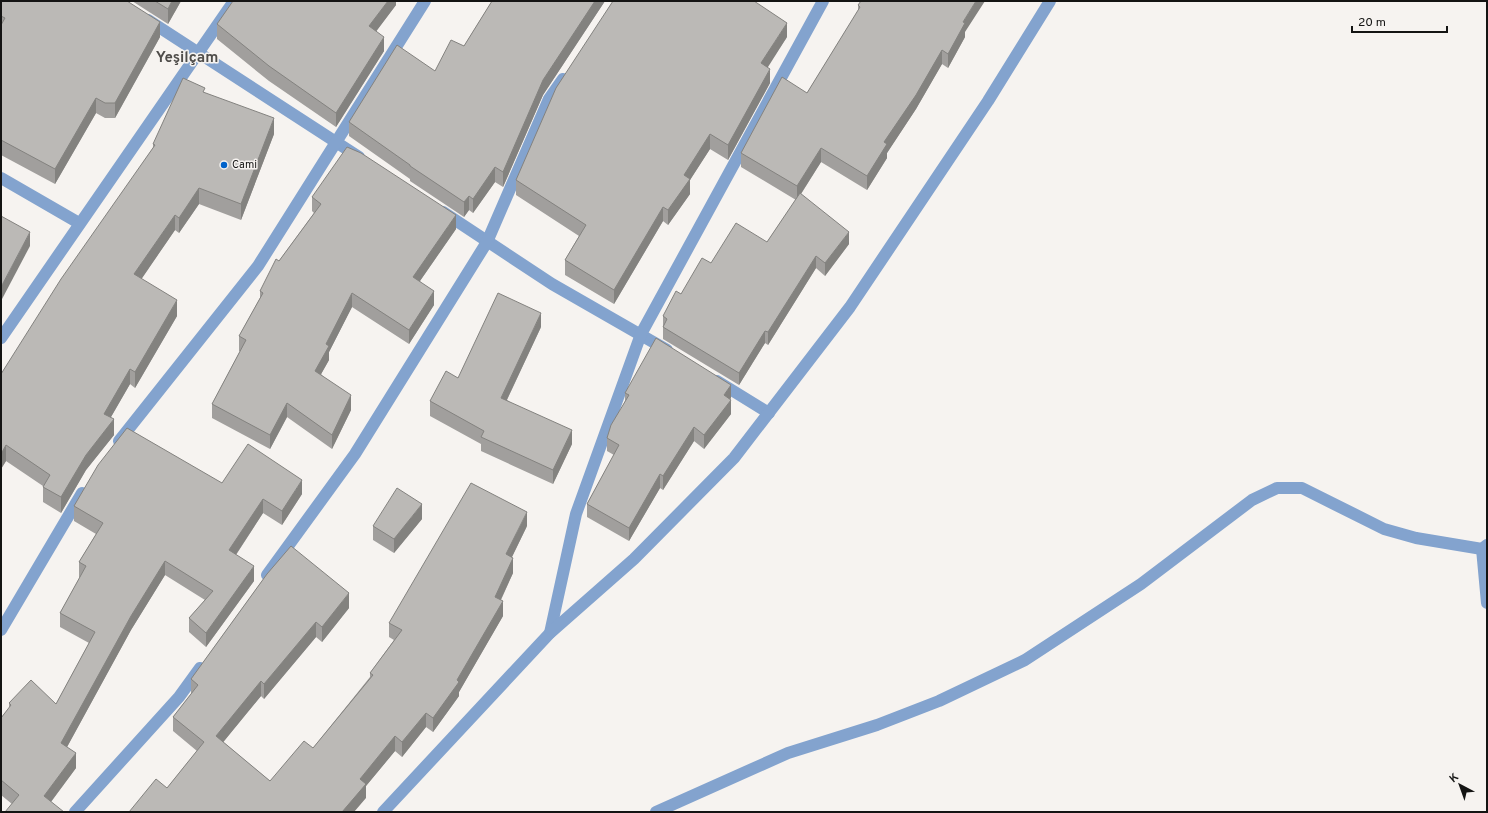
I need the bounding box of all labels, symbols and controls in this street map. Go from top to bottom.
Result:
scale bar [1352,8,1447,34]
text: 20 m [1358,15,1386,31]
district label: Yeşilçam [156,49,218,68]
place label: Cami [232,158,257,172]
marker: Cami [219,160,229,170]
north arrow [1440,765,1480,805]
text: K [1447,770,1462,786]

